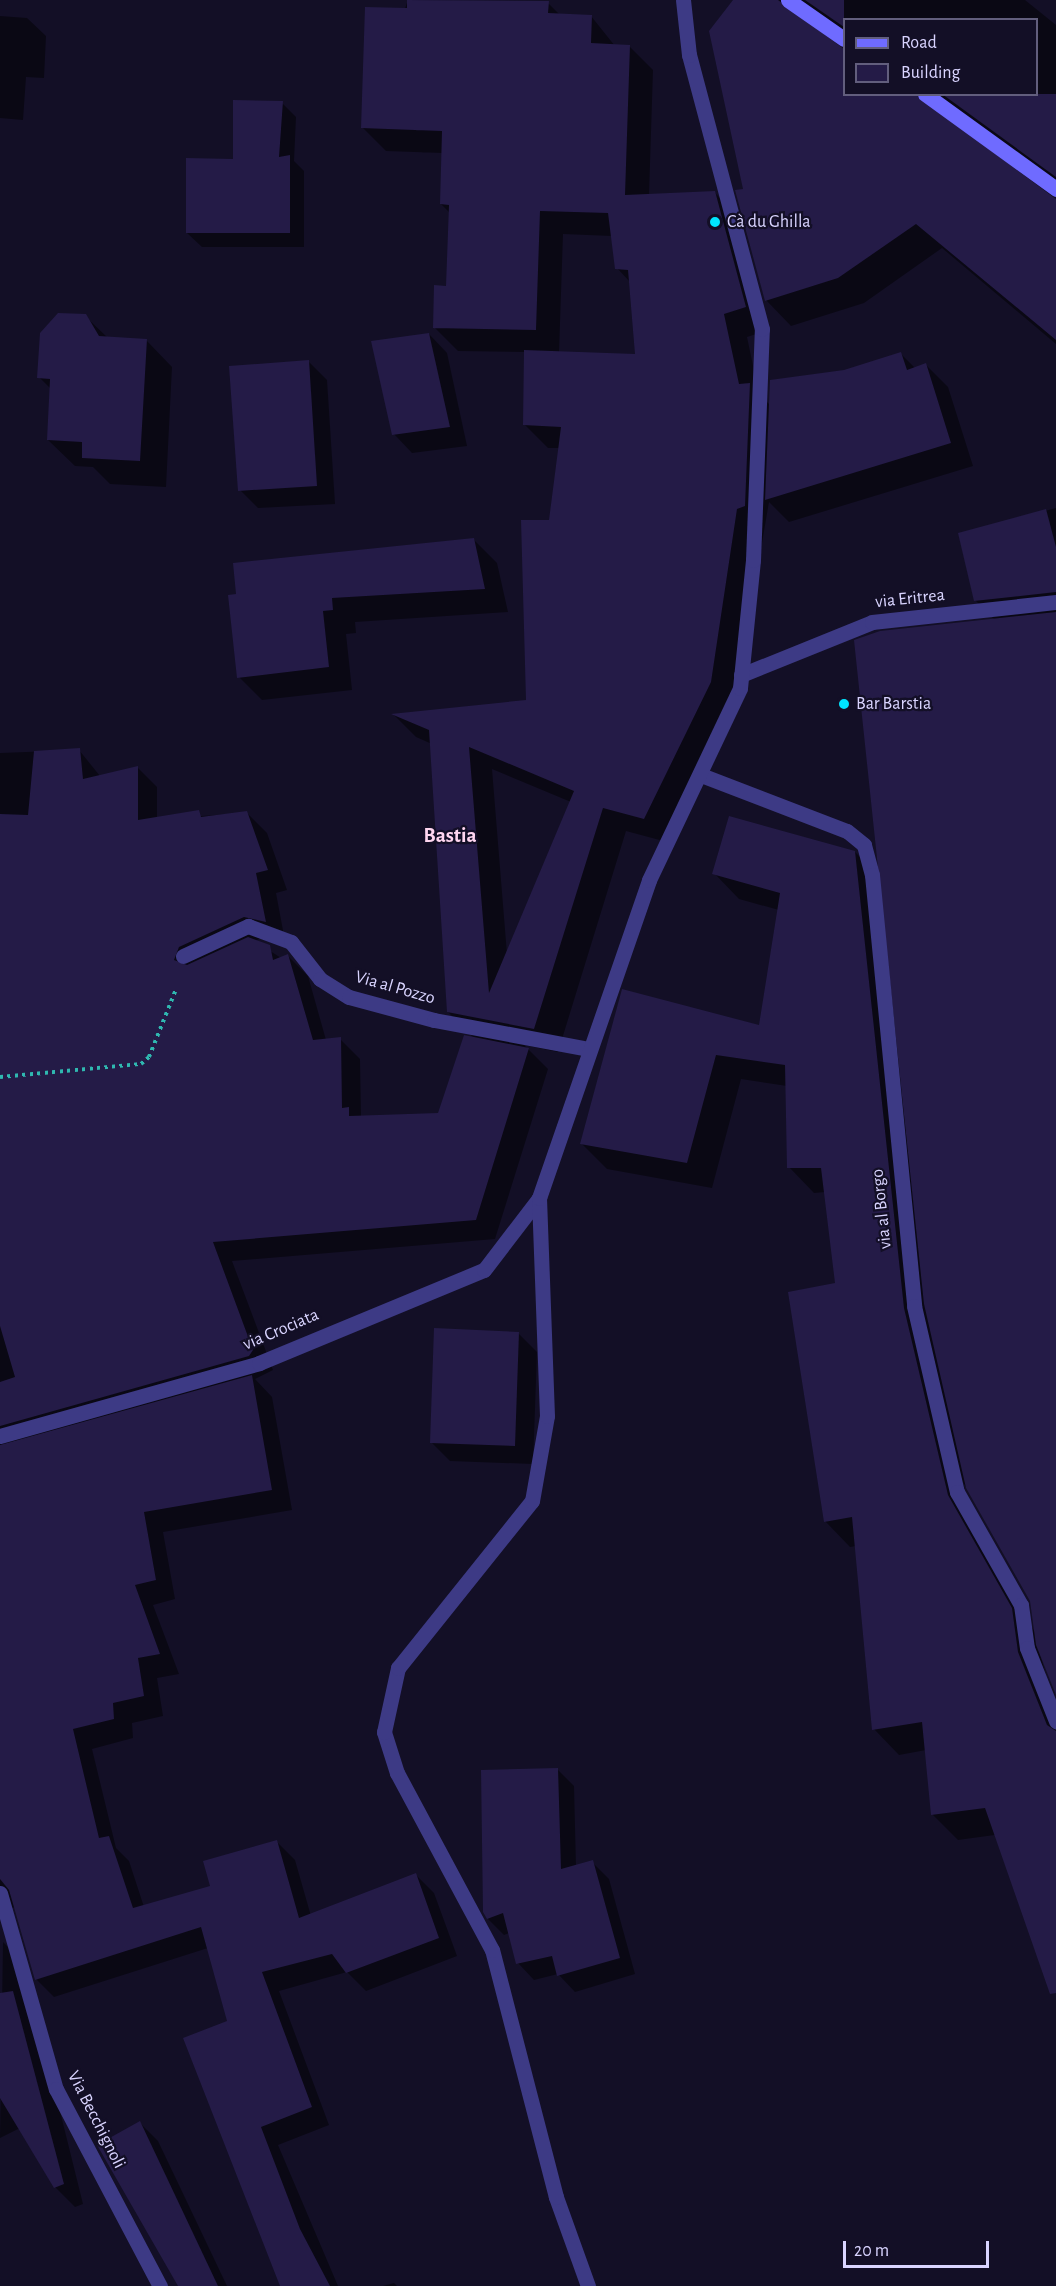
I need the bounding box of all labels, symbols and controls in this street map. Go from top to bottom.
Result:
legend [843,18,1038,96]
text: Road [901,34,937,52]
text: Building [901,64,960,82]
place label: Cà du Ghilla [727,211,811,233]
marker: Cà du Ghilla [708,215,722,229]
street label: via Eritrea [874,585,946,613]
place label: Bar Barstia [856,693,931,715]
marker: Bar Barstia [837,697,851,711]
district label: Bastia [423,823,477,849]
street label: Via al Pozzo [353,966,437,1010]
street label: via al Borgo [867,1168,897,1250]
street label: via Crociata [240,1304,322,1356]
street label: Via Becchignoli [62,2067,130,2173]
scale bar [846,2229,992,2267]
text: 20 m [854,2242,889,2260]

